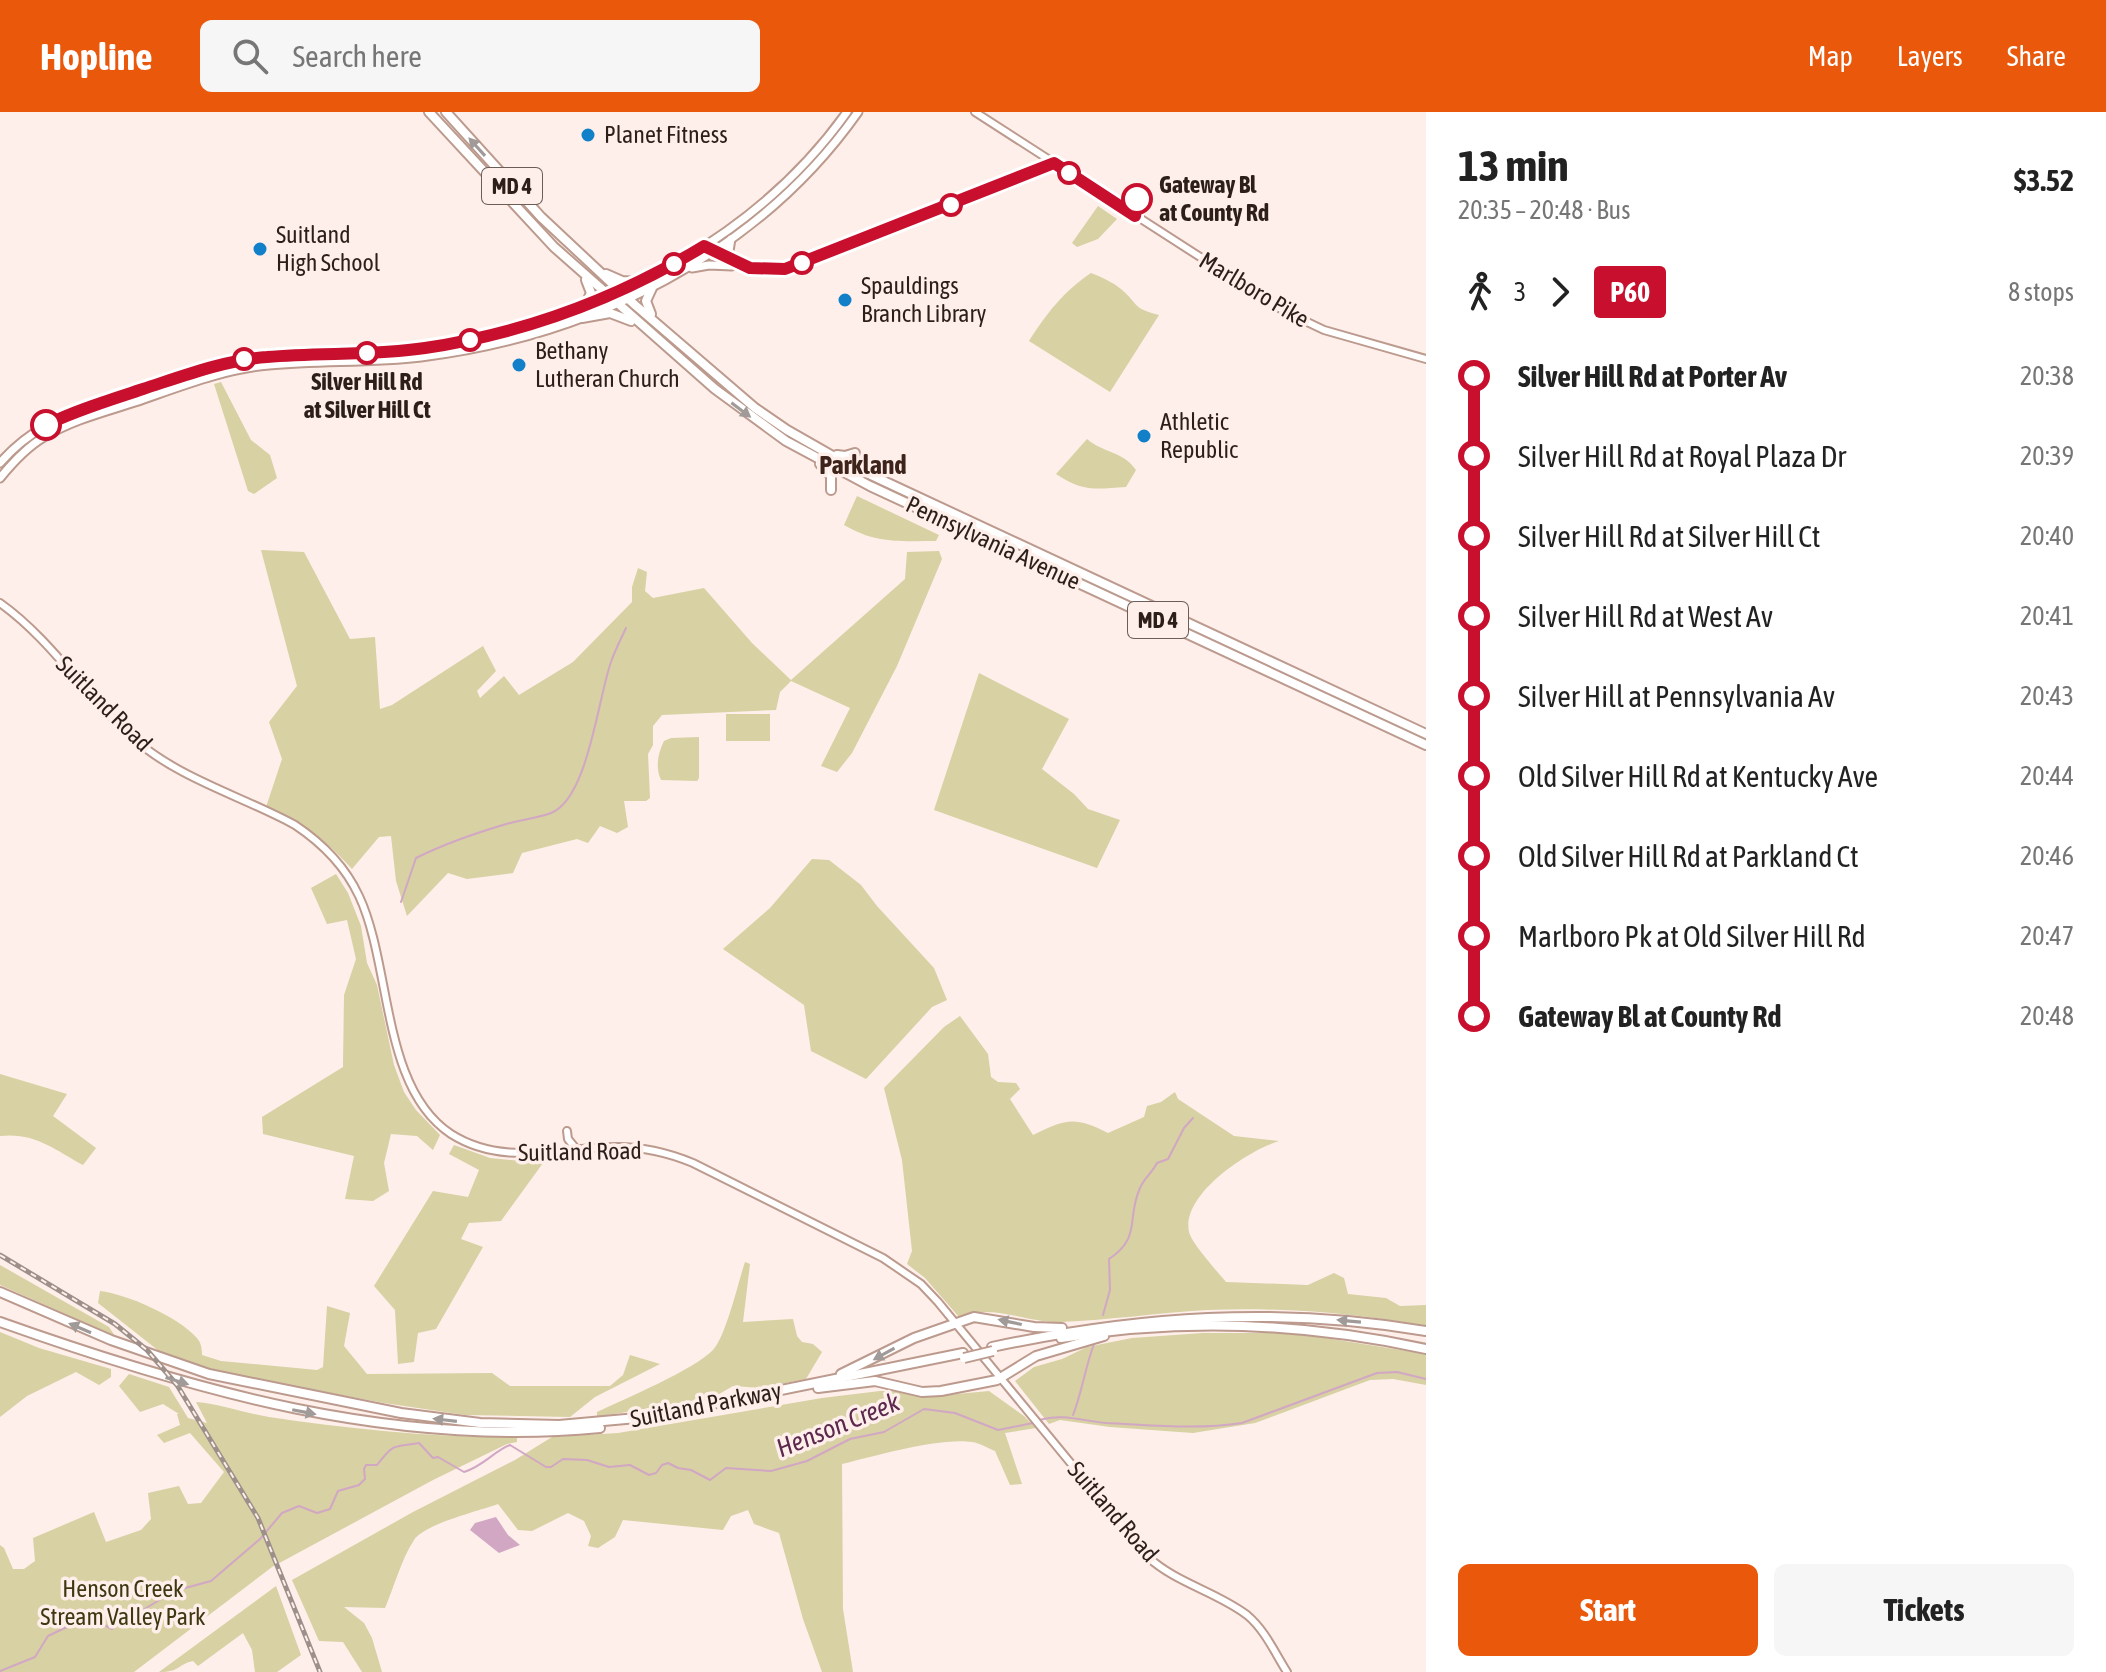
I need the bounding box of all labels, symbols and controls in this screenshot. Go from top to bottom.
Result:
search box [200,20,760,92]
icon: search [228,34,272,78]
text: Hopline [40,35,152,78]
text: Search here [292,39,422,73]
text: Map [1808,40,1853,72]
text: Layers [1897,40,1963,72]
text: Share [2007,40,2066,72]
place label: Planet Fitness [604,121,728,148]
marker: Planet Fitness [579,126,597,144]
one-way arrow [469,138,487,157]
text: 13 min [1458,140,1569,190]
unlabelled marker [1058,162,1080,184]
text: $3.52 [2014,163,2074,197]
road number: MD 4 [482,168,542,204]
place label: Gateway Bl at County Rd [1159,171,1269,226]
marker: Gateway Bl at County Rd [1122,184,1152,214]
unlabelled marker [940,194,962,216]
text: 20:35 – 20:48 · Bus [1458,195,1630,225]
place label: Suitland High School [276,221,381,276]
marker: Suitland High School [251,240,269,258]
street label: Marlboro Pike [1195,246,1314,333]
unlabelled marker [791,252,813,274]
unlabelled marker [663,253,685,275]
icon: walk [1458,270,1502,314]
icon: forward [1538,270,1582,314]
place label: Spauldings Branch Library [861,272,987,327]
text: P60 [1610,276,1650,308]
text: 3 [1514,277,1526,307]
text: 8 stops [2008,277,2074,307]
marker: Spauldings Branch Library [836,291,854,309]
unlabelled marker [459,329,481,351]
place label: Bethany Lutheran Church [535,337,680,392]
marker: Silver Hill Rd at Silver Hill Ct [356,342,378,364]
unlabelled marker [233,348,255,370]
marker: Bethany Lutheran Church [510,356,528,374]
text: Silver Hill Rd at Porter Av [1518,359,1787,393]
text: 20:38 [2020,361,2074,391]
place label: Silver Hill Rd at Silver Hill Ct [303,368,431,423]
one-way arrow [731,402,751,418]
place label: Athletic Republic [1160,408,1238,463]
unlabelled marker [31,410,61,440]
marker: Athletic Republic [1135,427,1153,445]
text: Silver Hill Rd at Royal Plaza Dr [1518,439,1846,473]
text: 20:39 [2020,441,2074,471]
district label: Parkland [819,450,907,480]
street label: Pennsylvania Avenue [902,490,1085,595]
text: Silver Hill Rd at Silver Hill Ct [1518,519,1820,553]
text: 20:40 [2020,521,2074,551]
text: Silver Hill Rd at West Av [1518,599,1773,633]
text: 20:41 [2020,601,2074,631]
road number: MD 4 [1128,602,1188,638]
street label: Suitland Road [51,650,158,757]
text: Silver Hill at Pennsylvania Av [1518,679,1835,713]
text: 20:43 [2020,681,2074,711]
text: Old Silver Hill Rd at Kentucky Ave [1518,759,1878,793]
text: 20:44 [2020,761,2074,791]
text: Old Silver Hill Rd at Parkland Ct [1518,839,1859,873]
text: 20:46 [2020,841,2074,871]
text: Marlboro Pk at Old Silver Hill Rd [1518,919,1866,953]
text: 20:47 [2020,921,2074,951]
text: Gateway Bl at County Rd [1518,999,1782,1033]
text: 20:48 [2020,1001,2074,1031]
street label: Suitland Road [518,1137,642,1166]
one-way arrow [1336,1314,1361,1327]
one-way arrow [997,1315,1022,1328]
one-way arrow [68,1321,92,1334]
one-way arrow [873,1347,896,1360]
one-way arrow [166,1375,190,1388]
street label: Suitland Parkway [628,1377,784,1432]
water label: Henson Creek [772,1386,904,1463]
one-way arrow [292,1407,317,1419]
one-way arrow [432,1413,457,1426]
street label: Suitland Road [1063,1456,1164,1567]
button: Start [1458,1564,1758,1656]
button: Tickets [1774,1564,2074,1656]
park label: Henson Creek Stream Valley Park [40,1575,206,1630]

